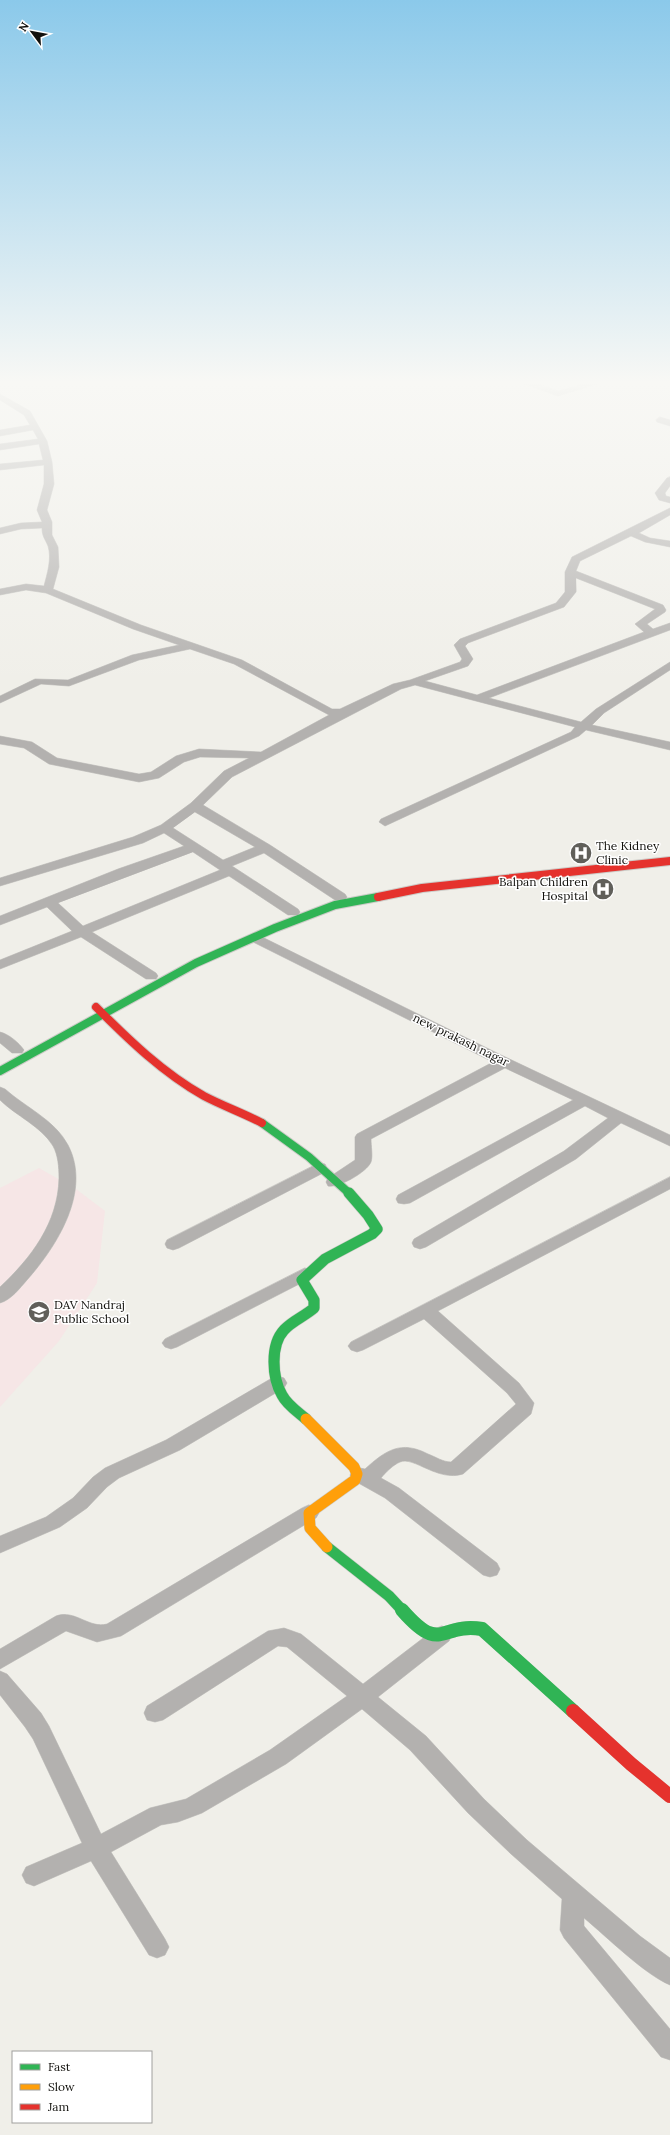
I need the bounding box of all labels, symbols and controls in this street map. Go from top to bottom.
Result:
north arrow [12,12,52,52]
text: N [15,19,32,34]
place label: The Kidney Clinic [596,838,660,867]
hospital icon: The Kidney Clinic [568,840,594,866]
place label: Balpan Children Hospital [499,874,588,903]
hospital icon: Balpan Children Hospital [590,876,616,902]
street label: new prakash nagar [411,1010,512,1070]
place label: DAV Nandraj Public School [54,1297,129,1326]
school or university icon: DAV Nandraj Public School [26,1299,52,1325]
legend [12,2051,152,2123]
text: Fast [48,2059,71,2074]
text: Slow [48,2079,75,2094]
text: Jam [47,2099,69,2114]

